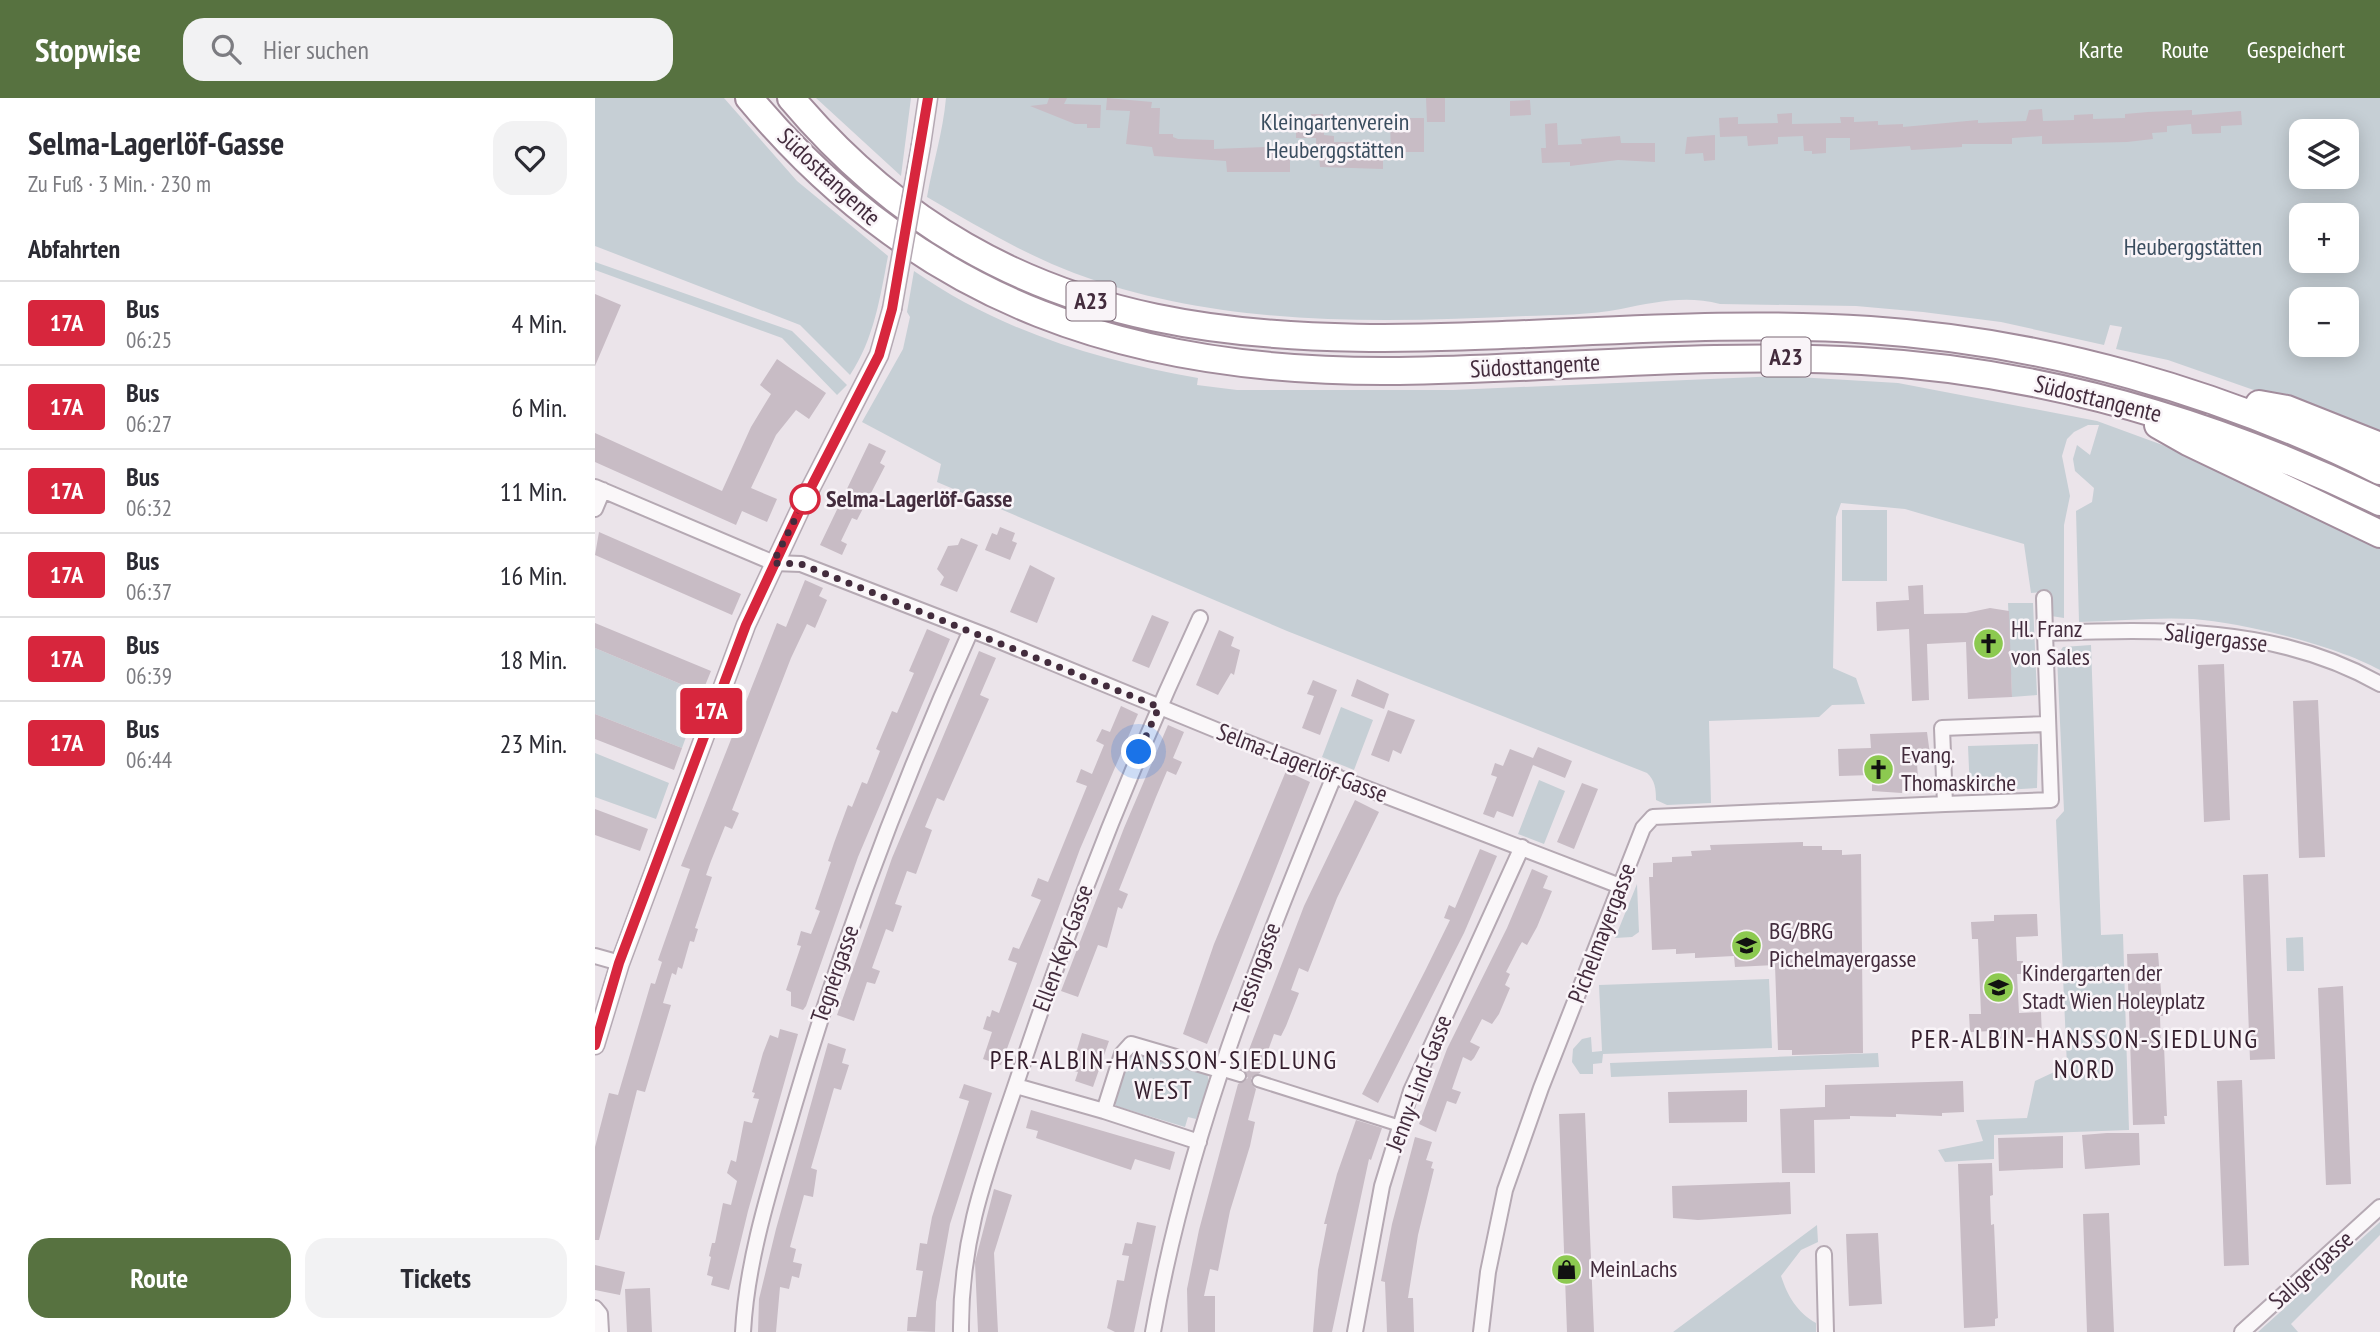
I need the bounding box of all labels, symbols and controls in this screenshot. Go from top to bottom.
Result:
search box [183,18,673,81]
text: Stopwise [35,28,141,71]
icon: search [207,30,245,68]
text: Hier suchen [263,33,369,66]
text: Karte [2079,34,2123,65]
text: Route [2161,34,2209,65]
text: Gespeichert [2247,34,2345,65]
park label: Kleingartenverein Heuberggstätten [1261,106,1409,165]
map controls [2289,119,2359,357]
button: layers [2289,119,2359,189]
text: Selma-Lagerlöf-Gasse [28,121,284,164]
button: heart [493,121,567,195]
street label: Südosttangente [771,121,887,232]
text: Zu Fuß · 3 Min. · 230 m [28,169,211,198]
button: + [2289,203,2359,273]
park label: Heuberggstätten [2124,231,2262,262]
text: Abfahrten [28,232,120,265]
road number: A23 [1067,282,1115,320]
button: − [2289,287,2359,357]
text: Bus [126,292,159,325]
text: 17A [50,307,83,338]
text: 4 Min. [512,307,567,340]
text: 06:25 [126,325,172,354]
road number: A23 [1761,338,1811,376]
street label: Südosttangente [1469,347,1601,384]
street label: Südosttangente [2031,368,2165,429]
text: Bus [126,376,159,409]
text: 17A [50,391,83,422]
text: 6 Min. [512,391,567,424]
text: 06:27 [126,409,172,438]
text: Bus [126,460,159,493]
text: 17A [50,475,83,506]
text: 11 Min. [500,475,567,508]
place label: Selma-Lagerlöf-Gasse [826,483,1013,514]
marker: Selma-Lagerlöf-Gasse [790,484,820,514]
text: 06:32 [126,493,172,522]
text: Bus [126,544,159,577]
text: 17A [50,559,83,590]
text: 16 Min. [500,559,567,592]
text: 06:37 [126,577,172,606]
place label: Hl. Franz von Sales [2011,613,2090,672]
street label: Saligergasse [2163,616,2269,659]
church icon: Hl. Franz von Sales [1971,626,2005,660]
text: Bus [126,628,159,661]
text: 17A [50,643,83,674]
text: 18 Min. [500,643,567,676]
text: 06:39 [126,661,172,690]
line badge: 17A [671,688,751,734]
text: 17A [694,695,728,726]
text: Bus [126,712,159,745]
street label: Selma-Lagerlöf-Gasse [1212,716,1392,809]
text: 17A [50,727,83,758]
text: 23 Min. [500,727,567,760]
your location [1121,734,1156,769]
place label: Evang. Thomaskirche [1901,739,2016,798]
text: 06:44 [126,745,172,774]
church icon: Evang. Thomaskirche [1861,752,1895,786]
street label: Pichelmayergasse [1561,858,1642,1007]
street label: Ellen-Key-Gasse [1025,880,1100,1016]
place label: BG/BRG Pichelmayergasse [1769,915,1916,974]
street label: Tessingasse [1226,918,1288,1019]
street label: Tegnérgasse [803,921,866,1027]
school or university icon: BG/BRG Pichelmayergasse [1729,928,1763,962]
place label: Kindergarten der Stadt Wien Holeyplatz [2022,957,2205,1016]
school or university icon: Kindergarten der Stadt Wien Holeyplatz [1982,970,2016,1004]
street label: Jenny-Lind-Gasse [1378,1010,1459,1156]
district label: PER-ALBIN-HANSSON-SIEDLUNG NORD [1911,1022,2259,1085]
district label: PER-ALBIN-HANSSON-SIEDLUNG WEST [990,1043,1338,1106]
street label: Saligergasse [2262,1223,2360,1316]
button: Route [28,1238,291,1318]
button: Tickets [305,1238,567,1318]
shop icon: MeinLachs [1550,1252,1584,1286]
place label: MeinLachs [1590,1253,1677,1284]

